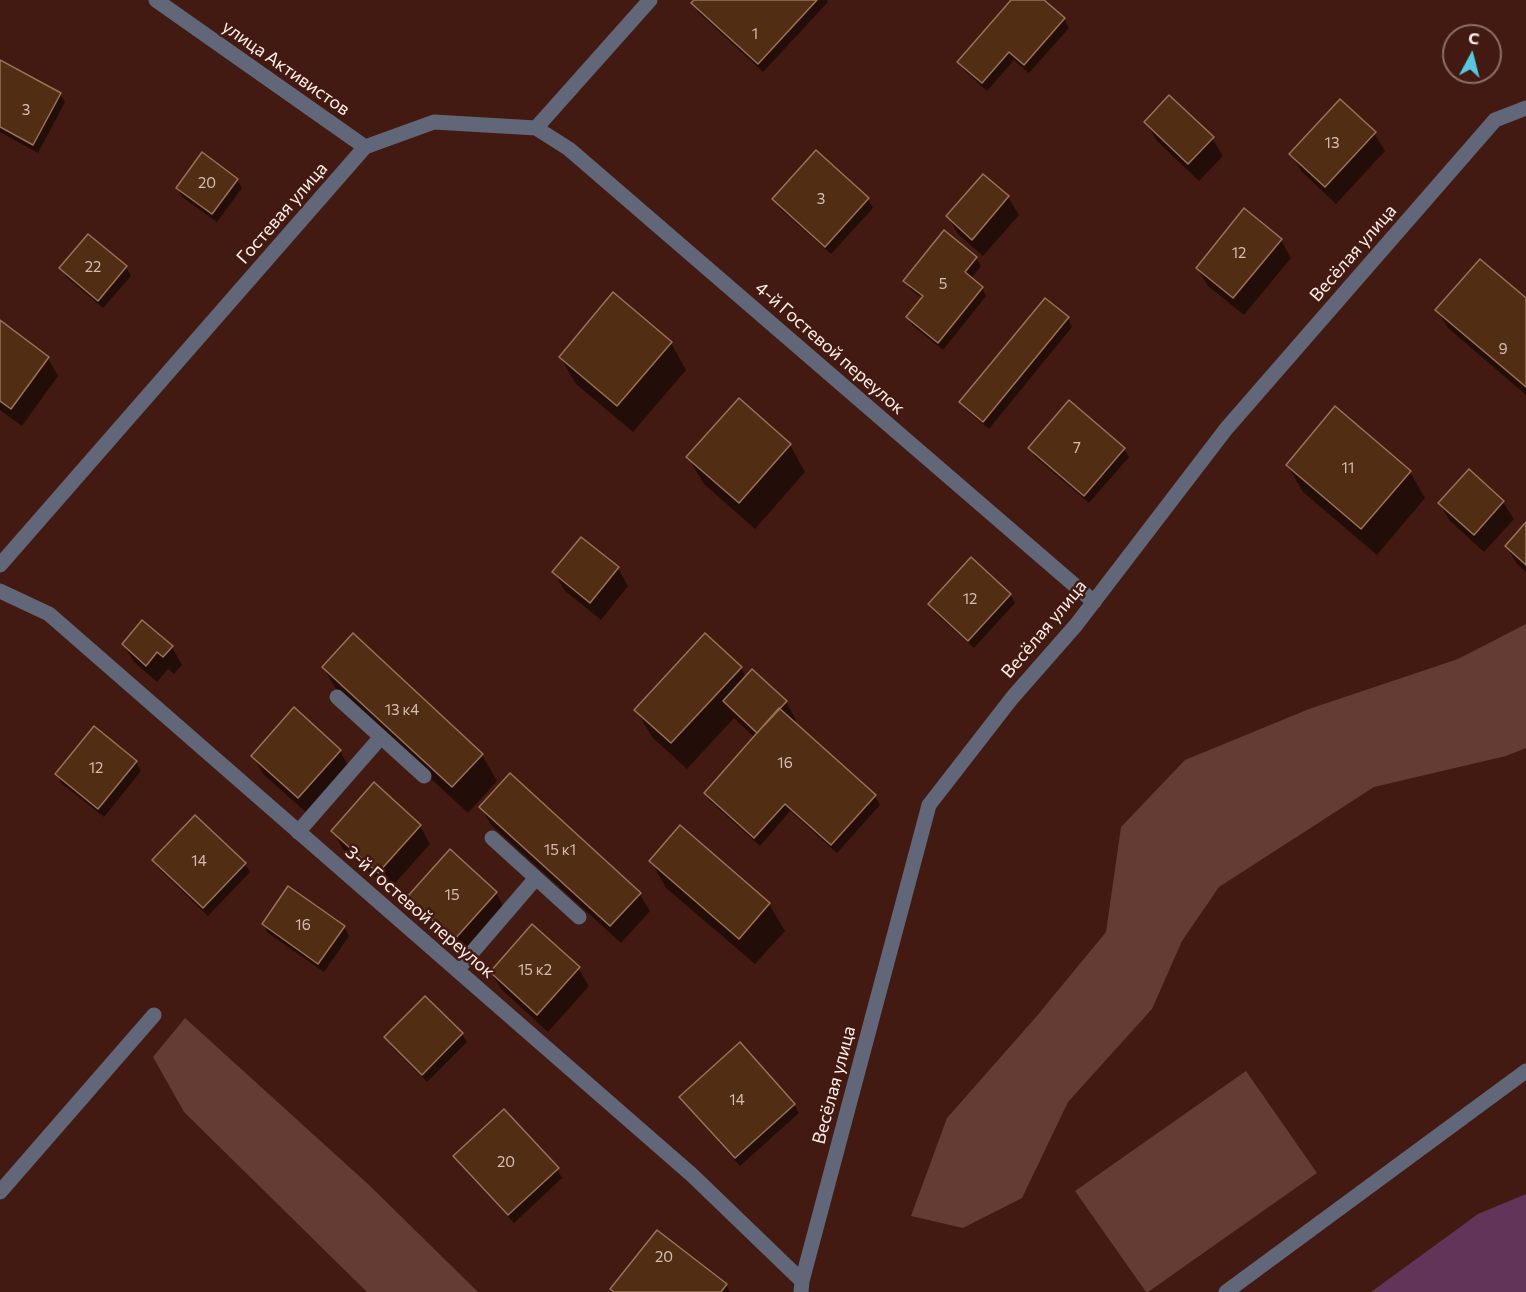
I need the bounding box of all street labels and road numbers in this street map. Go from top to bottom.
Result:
street label: улица Активистов [218,16,354,120]
street label: Гостевая улица [232,158,332,268]
street label: Весёлая улица [1305,200,1401,306]
street label: 4-й Гостевой переулок [751,277,909,419]
street label: Весёлая улица [997,576,1091,682]
street label: 3-й Гостевой переулок [341,841,499,983]
street label: Весёлая улица [808,1024,860,1146]

